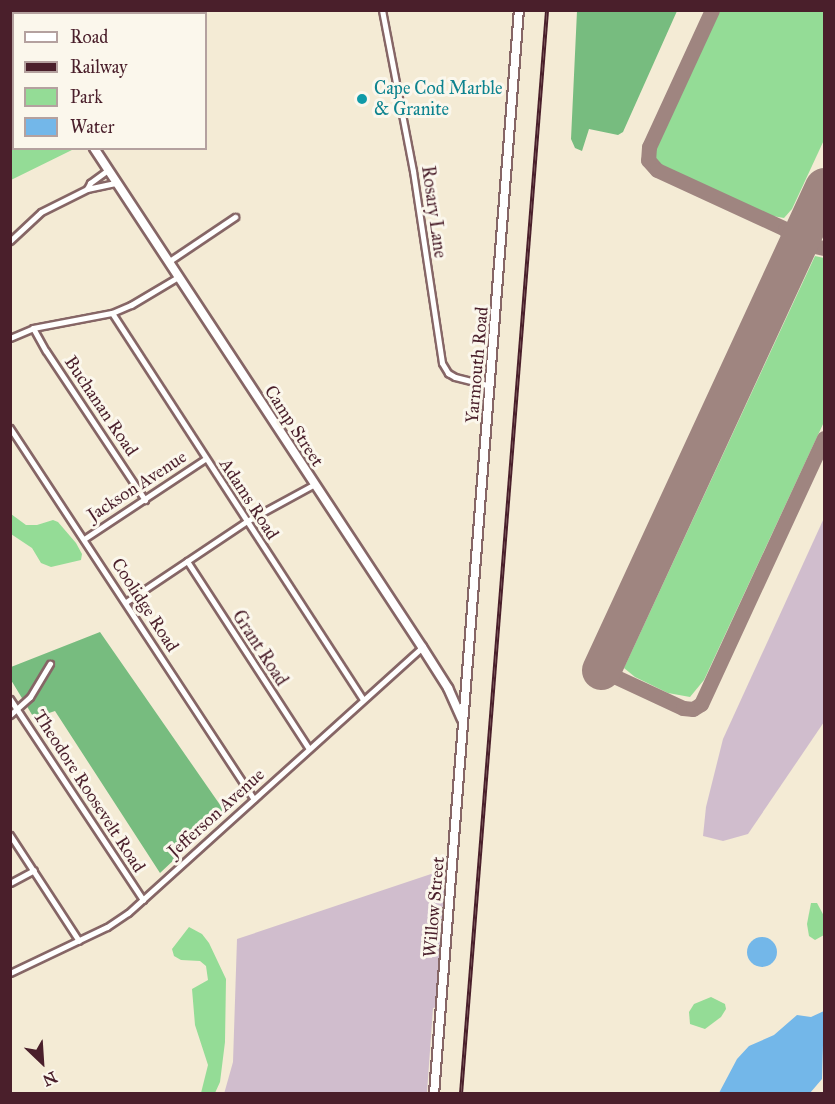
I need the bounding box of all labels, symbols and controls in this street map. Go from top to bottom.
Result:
legend [12,12,207,150]
text: Road [70,26,108,48]
text: Railway [70,56,127,78]
place label: Cape Cod Marble & Granite [374,78,503,121]
text: Park [70,86,103,108]
marker: Cape Cod Marble & Granite [355,92,369,106]
text: Water [70,116,114,138]
street label: Rosary Lane [417,164,451,260]
street label: Yarmouth Road [461,306,493,424]
street label: Buchanan Road [60,352,142,460]
street label: Camp Street [260,381,328,471]
street label: Jackson Avenue [83,446,191,526]
street label: Adams Road [215,454,283,544]
street label: Coolidge Road [107,554,183,656]
street label: Grant Road [228,606,292,690]
street label: Theodore Roosevelt Road [28,706,150,876]
street label: Jefferson Avenue [163,764,269,862]
street label: Willow Street [419,856,449,958]
north arrow [12,1032,72,1092]
text: N [40,1067,60,1090]

